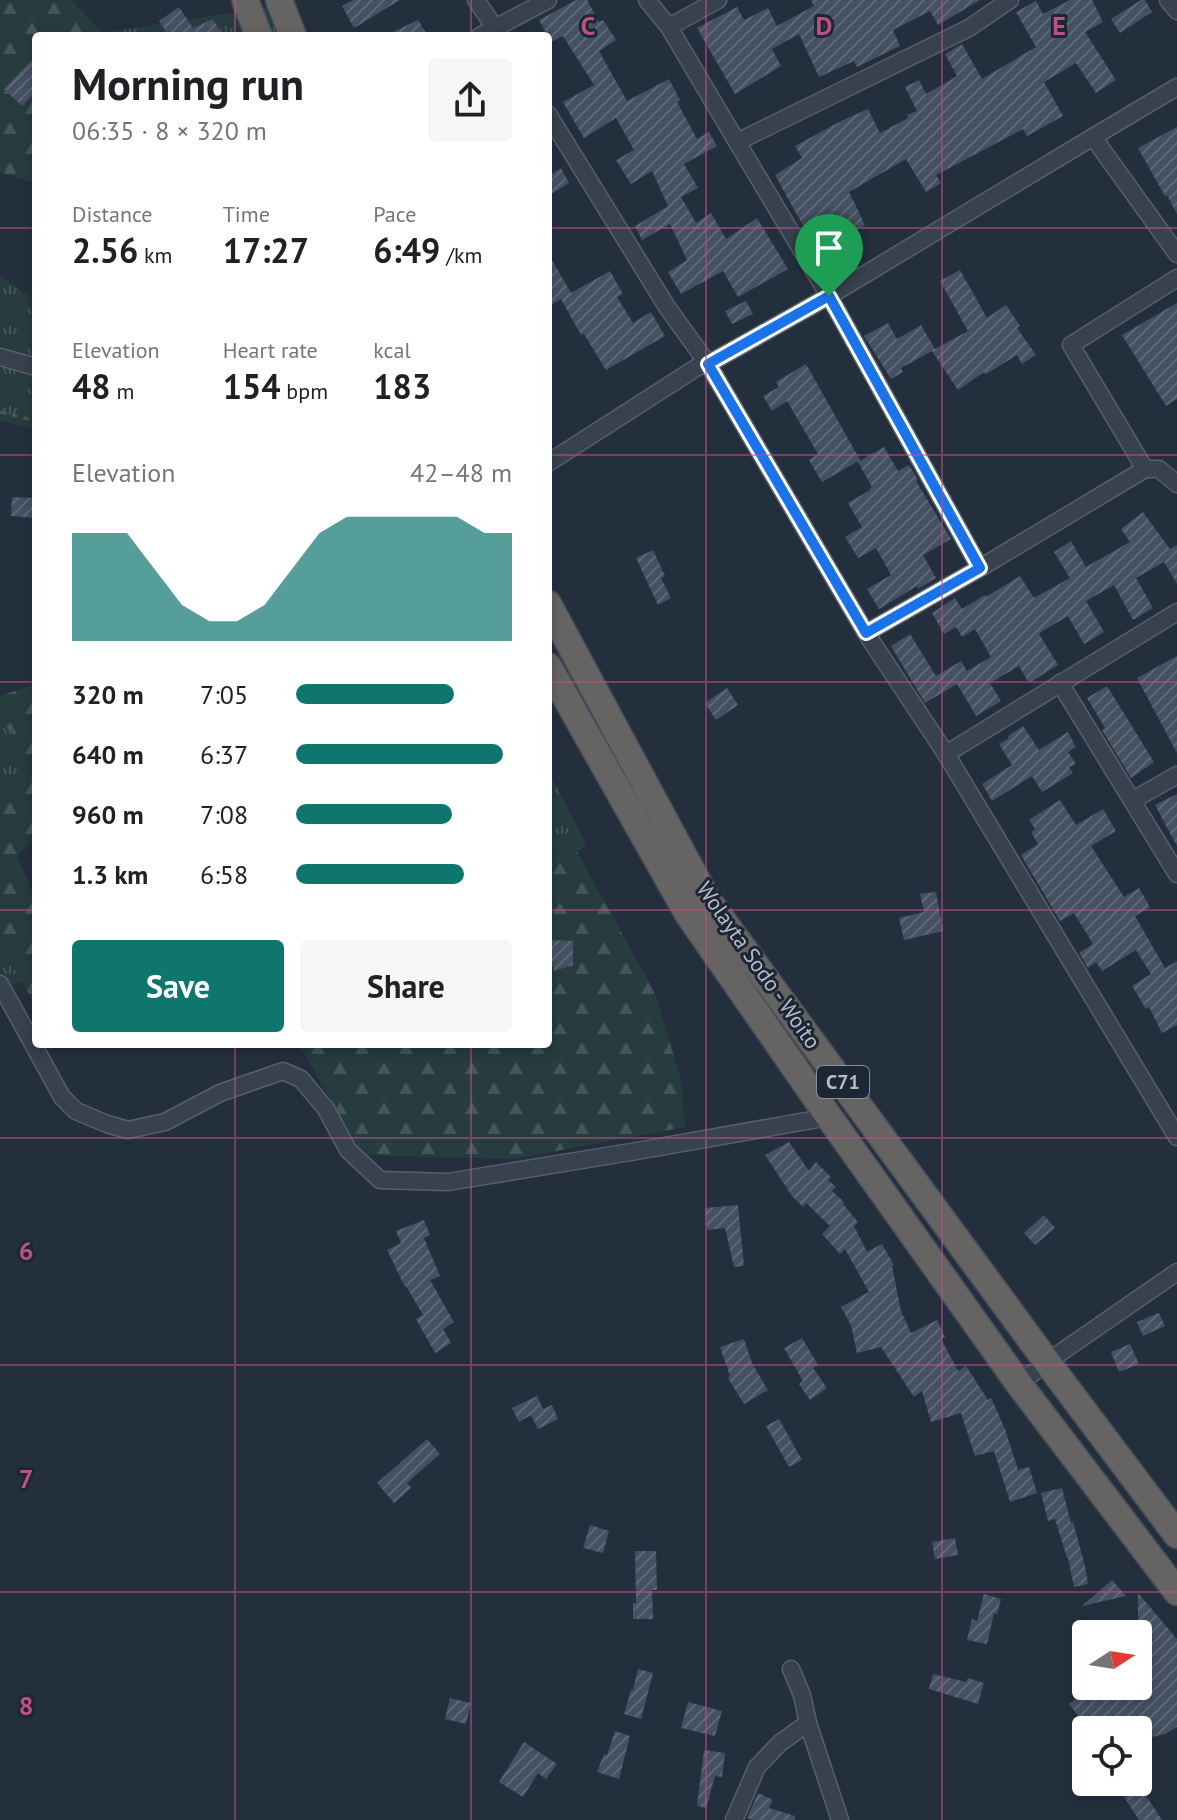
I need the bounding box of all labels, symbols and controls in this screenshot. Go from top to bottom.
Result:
text: C [581,9,595,42]
text: D [816,9,832,42]
text: E [1052,9,1066,42]
text: Morning run [72,55,304,112]
button: share [428,58,512,142]
text: 06:35 · 8 × 320 m [72,114,267,147]
text: Distance [72,200,153,228]
text: Time [223,200,270,228]
text: Pace [373,200,416,228]
pin [795,214,863,296]
icon: arrive [807,226,851,270]
text: 2.56 [72,228,138,272]
text: 17:27 [223,228,309,272]
text: 6:49 [373,228,440,272]
text: km [138,241,172,269]
text: /km [440,241,482,269]
text: Elevation [72,336,160,364]
text: Heart rate [223,336,318,364]
text: kcal [373,336,411,364]
text: 48 [72,364,111,408]
text: 154 [223,364,281,408]
text: 183 [373,364,431,408]
text: m [111,377,134,405]
text: bpm [281,377,328,405]
text: Elevation [72,456,176,489]
text: 42–48 m [410,456,512,489]
text: 320 m [72,678,144,711]
text: 7:05 [200,678,248,711]
text: 640 m [72,738,144,771]
text: 6:37 [200,738,248,771]
text: 960 m [72,798,144,831]
text: 7:08 [200,798,248,831]
text: 1.3 km [72,858,148,891]
text: 6:58 [200,858,248,891]
street label: Wolayta Sodo - Woito [691,876,827,1054]
button: Save [72,940,284,1032]
button: Share [300,940,512,1032]
road number: C71 [817,1066,869,1098]
text: 6 [19,1234,33,1267]
text: 7 [19,1462,33,1495]
north arrow [1072,1620,1152,1700]
map controls [1072,1620,1152,1796]
text: 8 [19,1689,33,1722]
button: locate [1072,1716,1152,1796]

